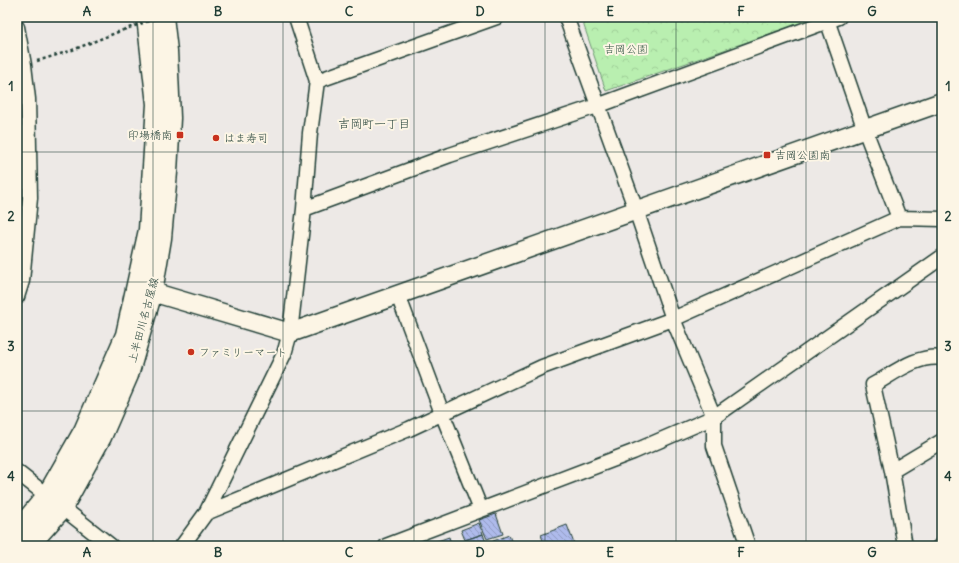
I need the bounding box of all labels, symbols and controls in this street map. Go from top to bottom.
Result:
text: A [83,3,92,20]
text: B [214,3,223,20]
text: C [345,3,354,20]
text: D [475,3,485,20]
text: E [606,3,614,20]
text: F [737,3,745,20]
text: G [867,3,877,20]
park label: 吉岡公園 [604,42,648,56]
text: 1 [8,78,14,95]
text: 1 [945,78,951,95]
district label: 吉岡町一丁目 [338,116,410,131]
place label: 印場橋南 [128,128,172,142]
marker: 印場橋南 [175,130,185,140]
place label: はま寿司 [224,131,268,145]
marker: はま寿司 [211,133,221,143]
place label: 吉岡公園南 [775,148,830,162]
marker: 吉岡公園南 [762,150,772,160]
text: 2 [7,208,15,225]
text: 2 [944,208,952,225]
street label: 上半田川名古屋線 [125,276,161,364]
text: 3 [7,338,15,355]
text: 3 [944,338,952,355]
place label: ファミリーマート [199,345,287,359]
marker: ファミリーマート [186,347,196,357]
text: 4 [7,468,15,485]
text: 4 [944,468,952,485]
text: A [83,544,92,561]
text: B [214,544,223,561]
text: C [345,544,354,561]
text: D [475,544,485,561]
text: E [606,544,614,561]
text: F [737,544,745,561]
text: G [867,544,877,561]

